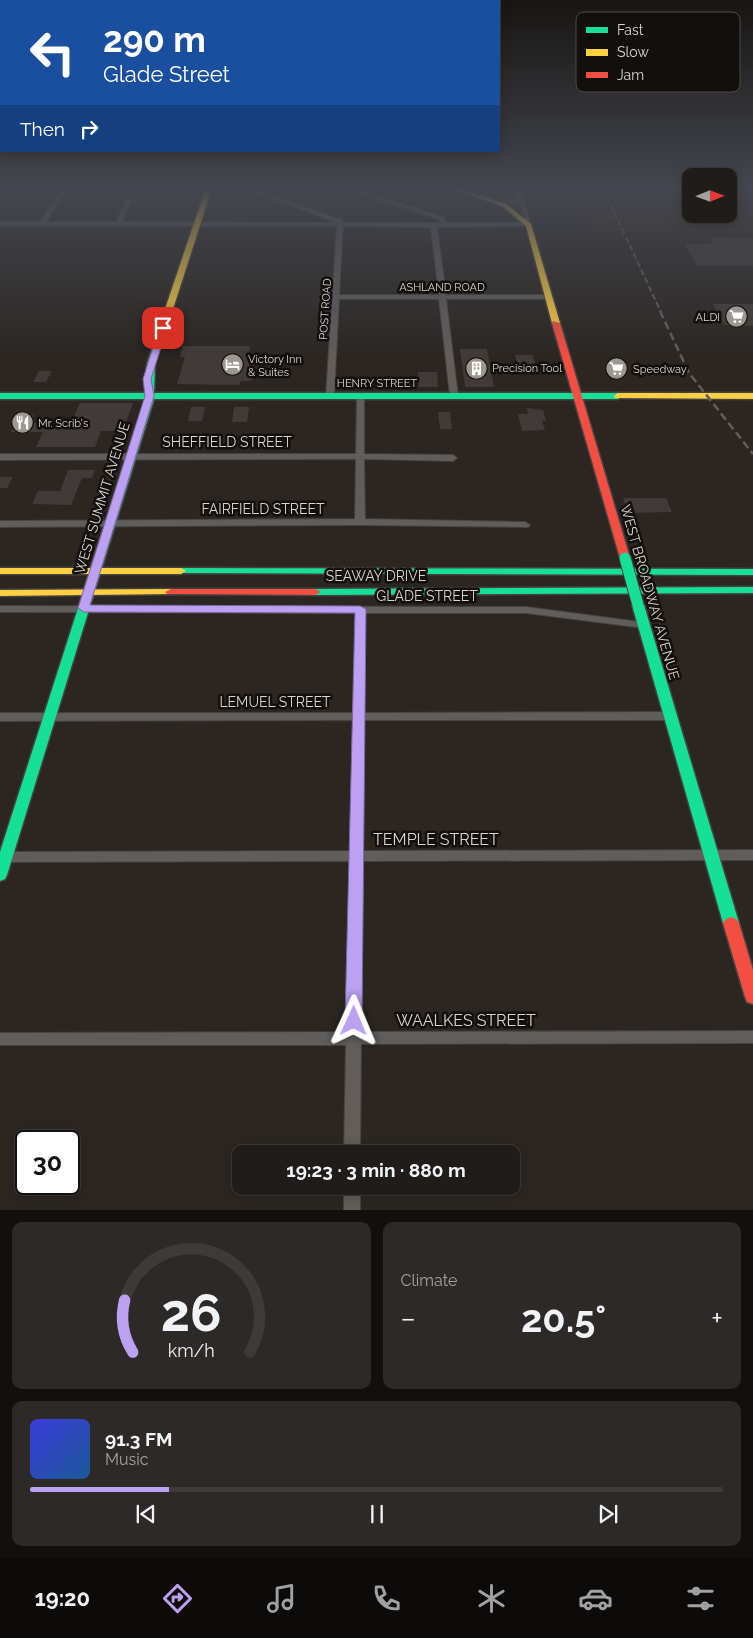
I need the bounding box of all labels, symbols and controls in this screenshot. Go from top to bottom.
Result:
legend [576,12,740,92]
text: 290 m [103,19,206,60]
icon: left [20,20,85,85]
text: Fast [617,22,644,38]
text: Slow [617,44,649,60]
text: Glade Street [103,61,230,87]
text: Jam [617,67,644,83]
icon: right [75,115,103,143]
text: Then [20,118,65,140]
north arrow [682,168,738,222]
map controls [682,168,737,223]
street label: POST ROAD [317,278,334,340]
street label: ASHLAND ROAD [399,281,485,294]
supermarket icon: ALDI [724,305,748,329]
pin [142,307,184,349]
place label: ALDI [696,311,720,324]
icon: arrive [149,314,177,342]
hotel icon: Victory Inn & Suites [220,353,244,377]
place label: Victory Inn & Suites [248,353,302,379]
building icon: Precision Tool [464,356,488,380]
supermarket icon: Speedway [605,357,629,381]
place label: Precision Tool [492,362,562,375]
place label: Speedway [633,363,687,376]
street label: HENRY STREET [337,377,417,390]
restaurant icon: Mr. Scrib's [10,411,34,435]
place label: Mr. Scrib's [38,417,88,430]
street label: WEST SUMMIT AVENUE [71,420,133,576]
street label: SHEFFIELD STREET [162,434,292,450]
street label: FAIRFIELD STREET [201,501,325,517]
street label: WEST BROADWAY AVENUE [617,503,683,681]
street label: SEAWAY DRIVE [326,568,426,584]
street label: GLADE STREET [376,588,478,604]
street label: LEMUEL STREET [219,694,331,710]
street label: TEMPLE STREET [373,830,499,849]
position arrow [327,994,379,1046]
street label: WAALKES STREET [396,1011,536,1030]
speed limit sign: 30 [15,1130,80,1195]
text: 19:23 · 3 min · 880 m [286,1159,466,1181]
text: Climate [401,1271,457,1290]
text: 26 [161,1282,222,1343]
text: 20.5° [521,1296,606,1341]
text: − [401,1302,416,1335]
text: + [711,1302,723,1335]
text: km/h [168,1340,215,1361]
text: 91.3 FM [105,1428,172,1450]
text: Music [105,1450,149,1469]
icon: previous [132,1500,160,1528]
icon: pause [363,1500,391,1528]
icon: next [594,1500,622,1528]
icon: directions [160,1581,195,1616]
icon: music [264,1581,299,1616]
icon: phone [369,1581,404,1616]
icon: climate [474,1581,509,1616]
icon: car [578,1581,613,1616]
icon: filters [683,1581,718,1616]
text: 19:20 [35,1585,90,1611]

